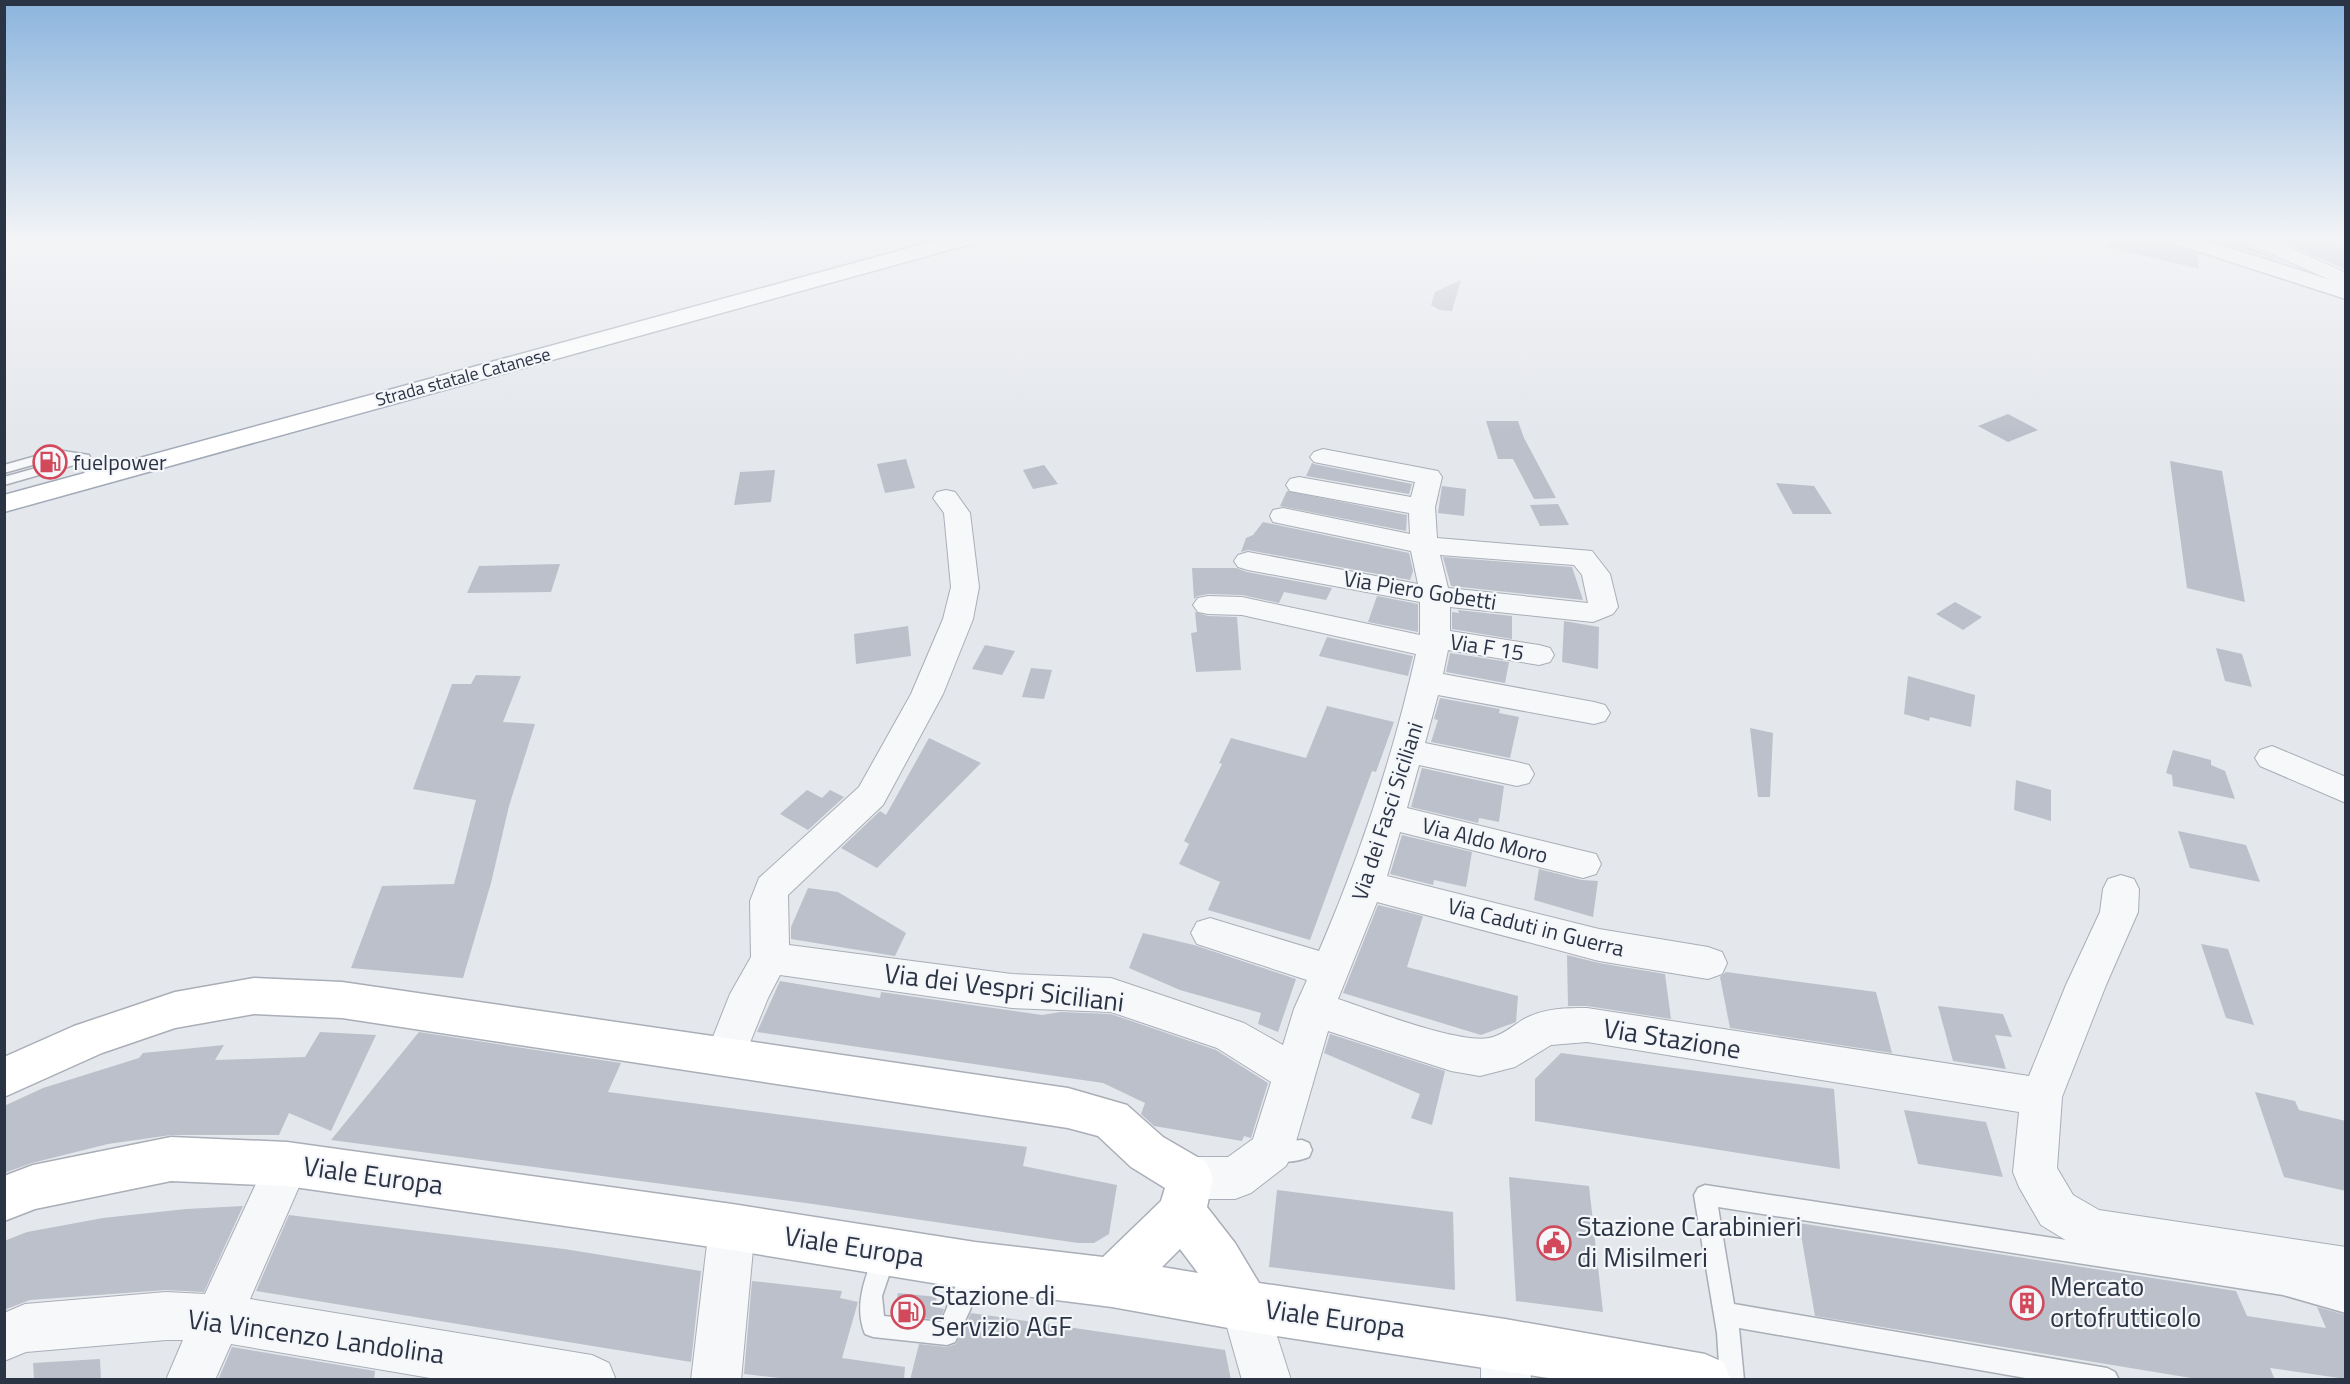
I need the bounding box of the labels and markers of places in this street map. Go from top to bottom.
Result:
fuel station icon: fuelpower [32,444,68,480]
place label: fuelpower [73,445,167,479]
place label: Stazione Carabinieri di Misilmeri [1577,1205,1801,1277]
public building icon: Stazione Carabinieri di Misilmeri [1536,1225,1572,1261]
place label: Mercato ortofrutticolo [2050,1265,2201,1337]
place label: Stazione di Servizio AGF [931,1274,1073,1346]
building icon: Mercato ortofrutticolo [2009,1285,2045,1321]
fuel station icon: Stazione di Servizio AGF [890,1294,926,1330]

